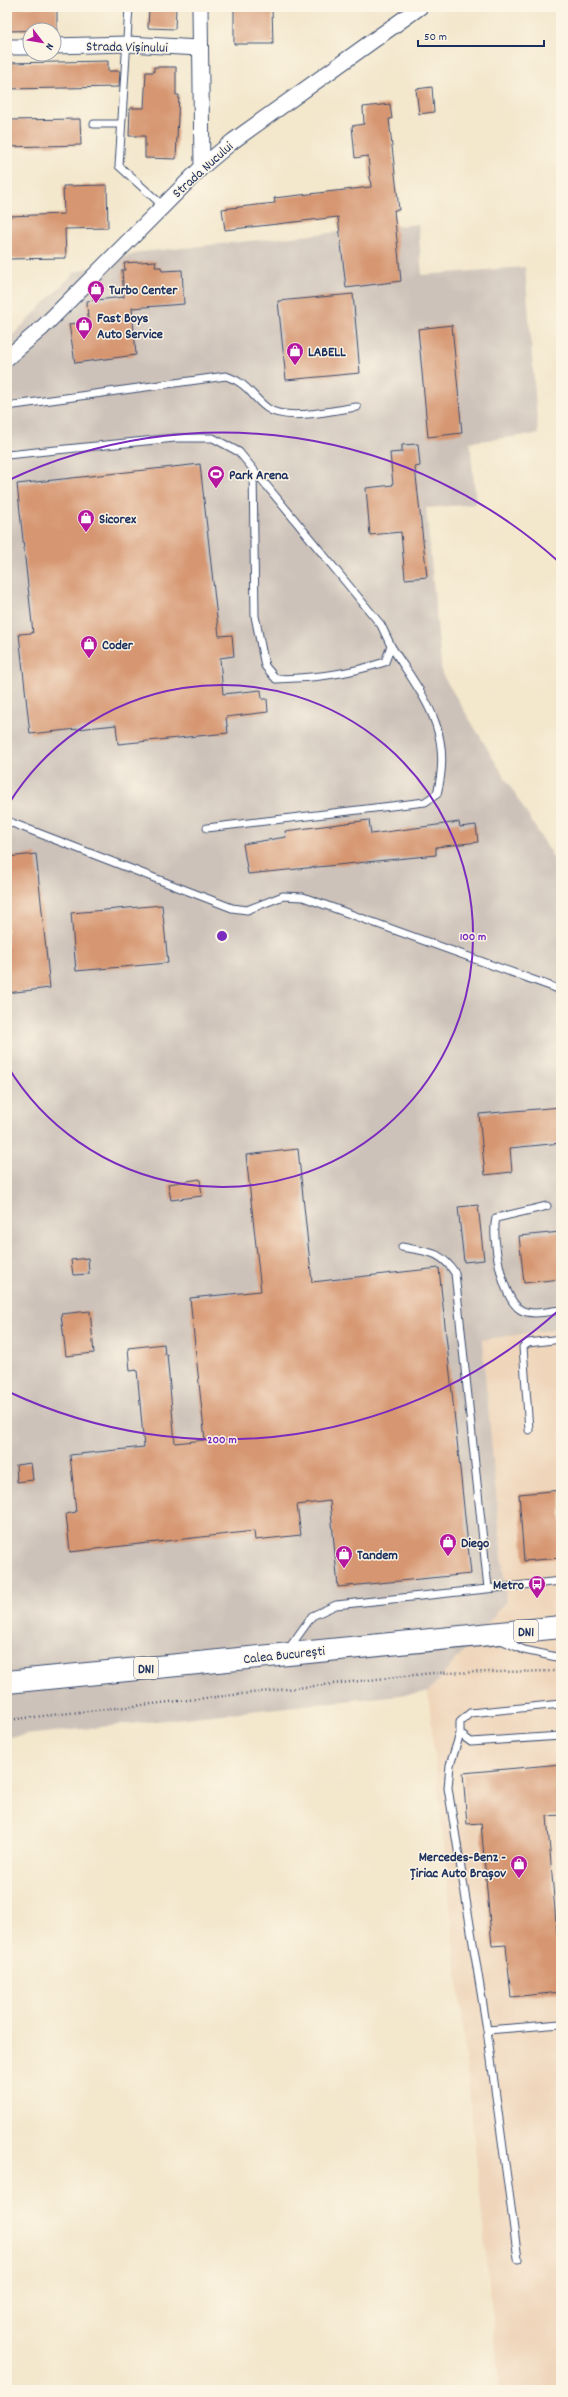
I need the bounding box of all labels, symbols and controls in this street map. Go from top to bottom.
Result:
north arrow [22,22,62,62]
scale bar [418,22,544,48]
text: 50 m [424,29,447,46]
street label: Strada Vișinului [86,37,168,59]
text: N [40,40,57,53]
street label: Strada Nucului [168,137,239,203]
shop icon: Turbo Center [86,279,106,304]
place label: Turbo Center [109,281,178,301]
place label: Fast Boys Auto Service [97,309,163,345]
shop icon: Fast Boys Auto Service [74,315,94,340]
shop icon: LABELL [285,341,305,366]
place label: LABELL [308,343,346,363]
sports icon: Park Arena [206,464,226,489]
place label: Park Arena [229,466,290,486]
shop icon: Sicorex [76,508,96,533]
place label: Sicorex [99,510,137,530]
shop icon: Coder [79,634,99,659]
place label: Coder [102,636,134,656]
centre of rings [215,929,229,943]
text: 100 m [460,929,486,946]
text: 200 m [207,1432,237,1449]
shop icon: Diego [438,1532,458,1557]
place label: Diego [461,1534,489,1554]
shop icon: Tandem [334,1544,354,1569]
place label: Tandem [357,1546,398,1566]
bus stop icon: Metro [527,1574,547,1599]
place label: Metro [493,1576,524,1596]
road number: DN1 [514,1620,538,1642]
street label: Calea București [242,1642,326,1670]
road number: DN1 [134,1657,158,1679]
place label: Mercedes-Benz - Țiriac Auto Brașov [410,1848,506,1884]
shop icon: Mercedes-Benz - Țiriac Auto Brașov [509,1854,529,1879]

